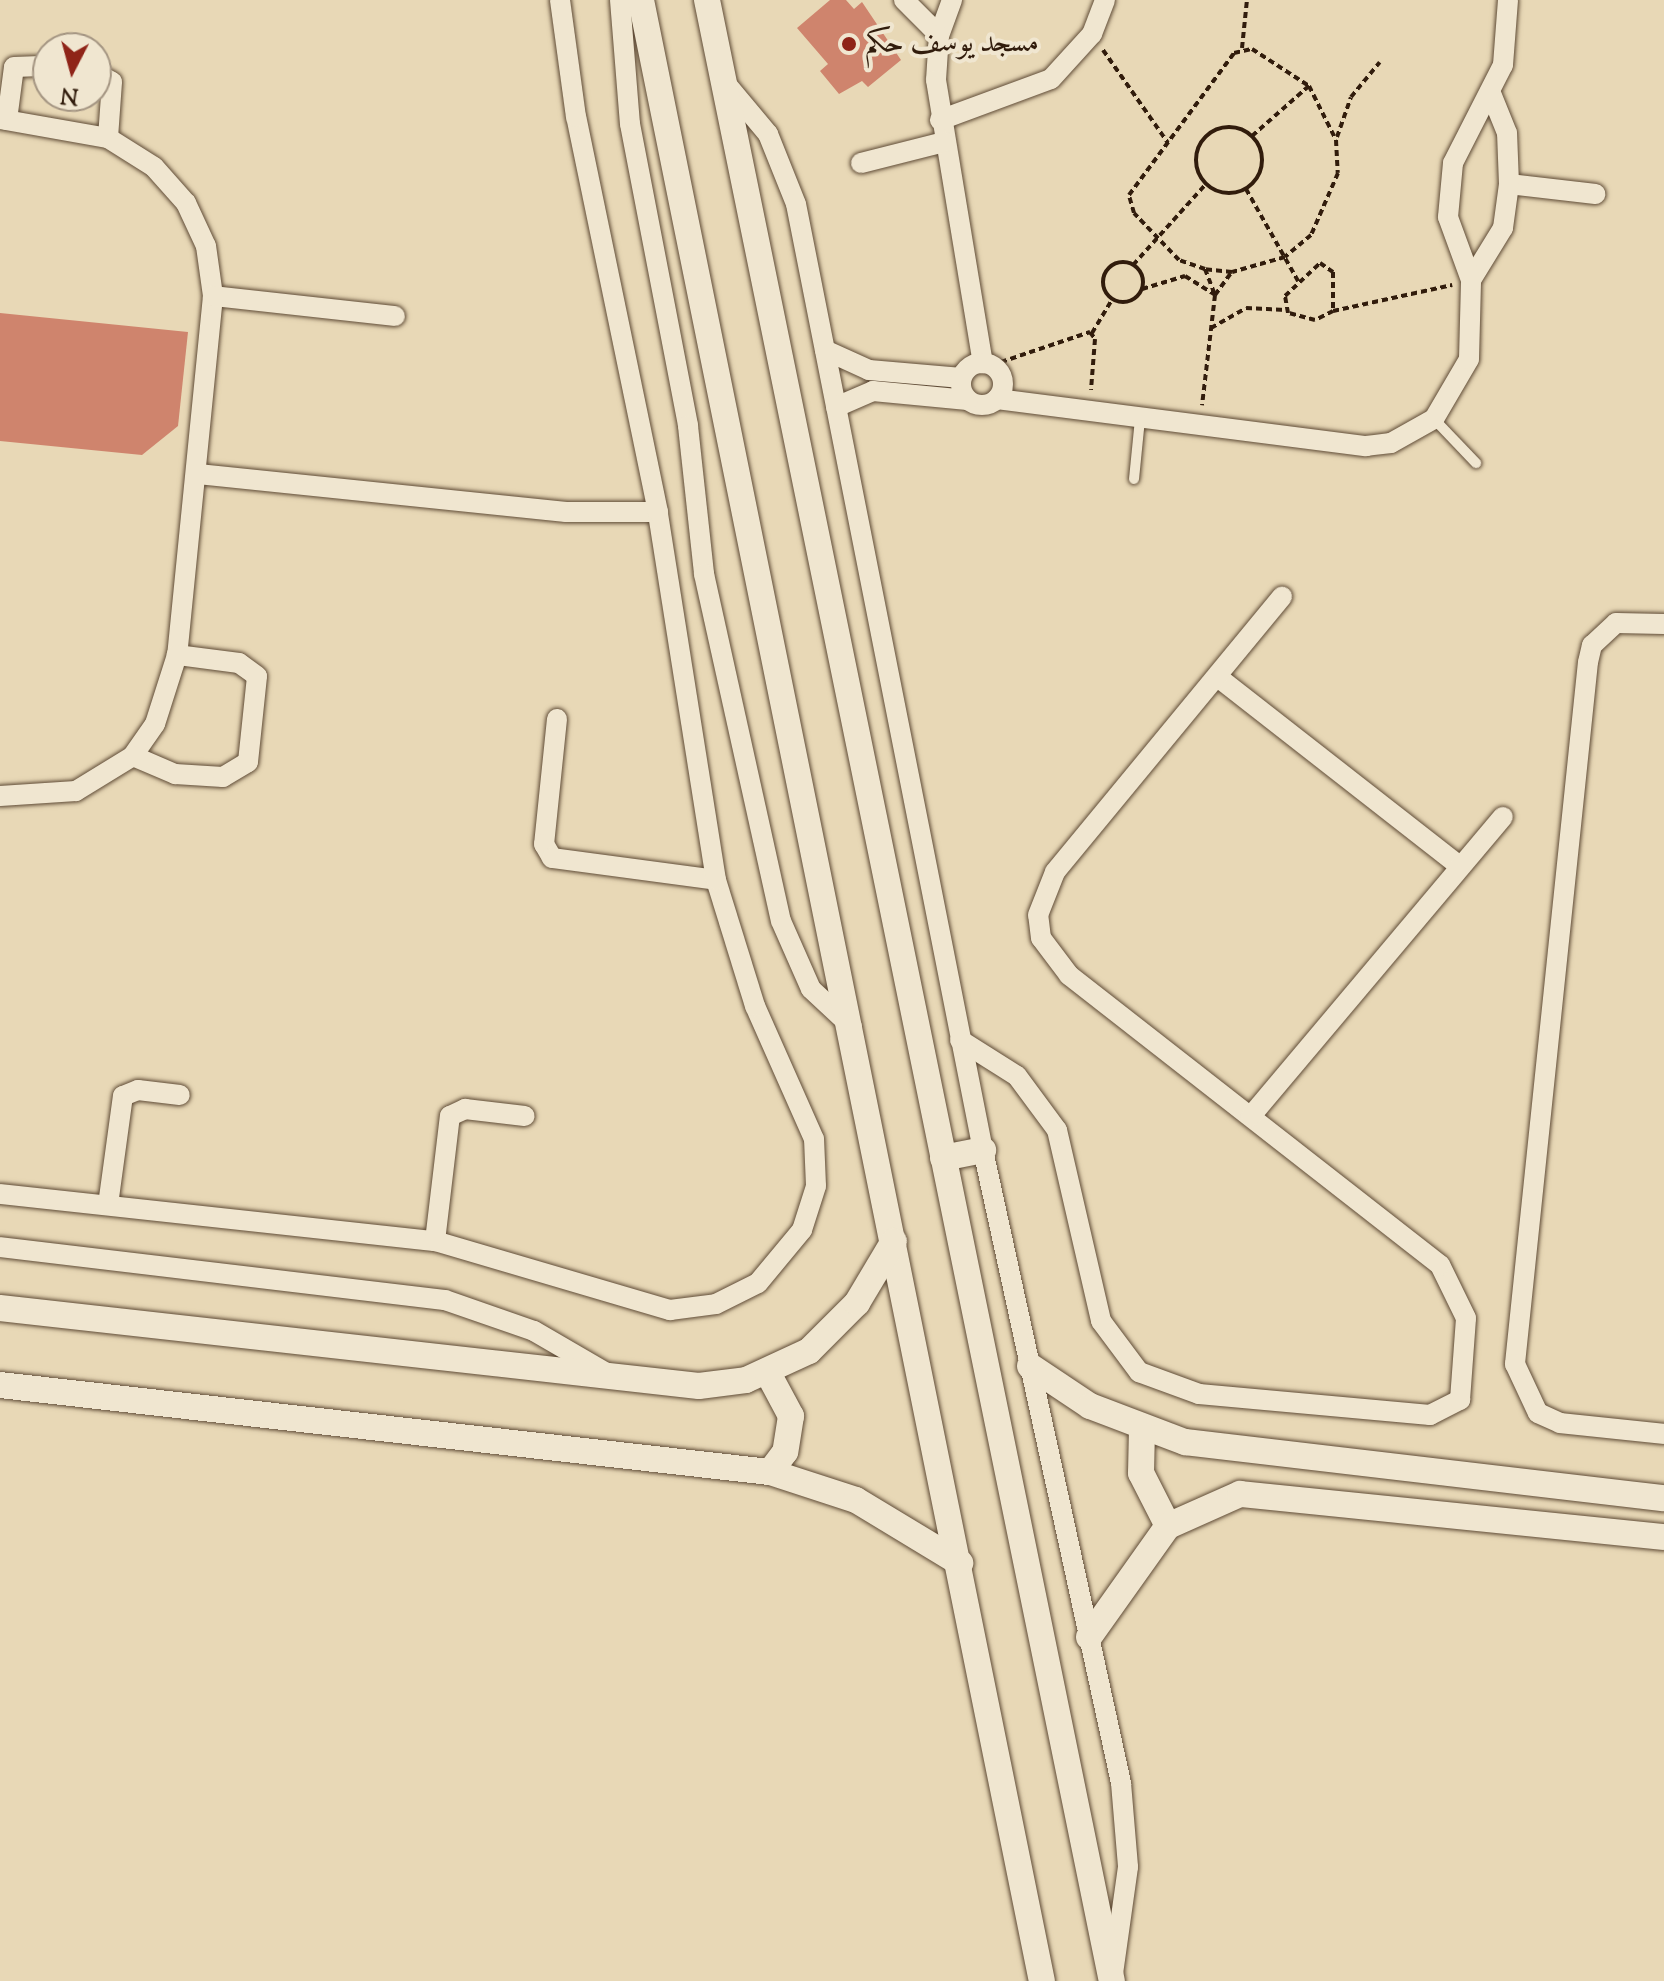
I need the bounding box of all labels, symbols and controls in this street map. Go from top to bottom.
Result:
place label: مسجد يوسف حكم [865,26,1039,62]
north arrow [32,32,112,112]
marker: مسجد يوسف حكم [840,35,858,53]
text: N [59,77,80,111]

